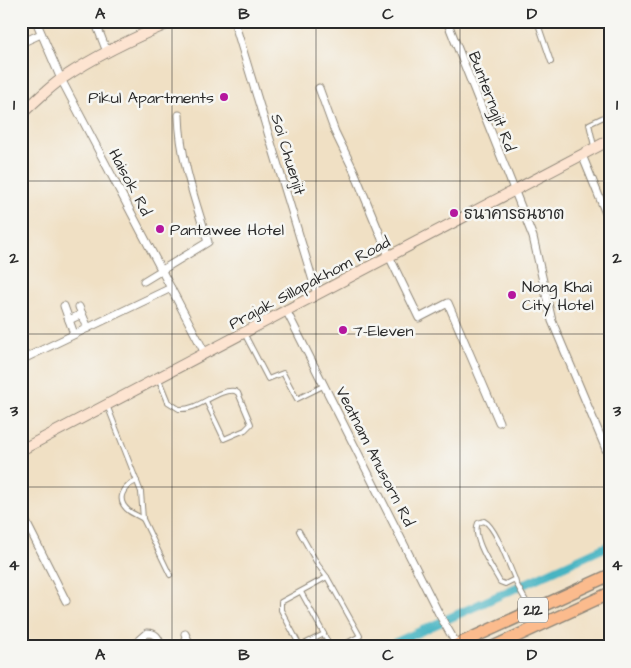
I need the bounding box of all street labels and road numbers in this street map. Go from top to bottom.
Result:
street label: Bunterngjit Rd [462,48,521,155]
street label: Soi Chuenjit [265,111,311,198]
street label: Haisok Rd [103,145,157,220]
street label: Prajak Sillapakhom Road [225,231,394,335]
street label: Veatnam Anusorn Rd [330,383,420,530]
road number: 212 [518,598,548,622]

